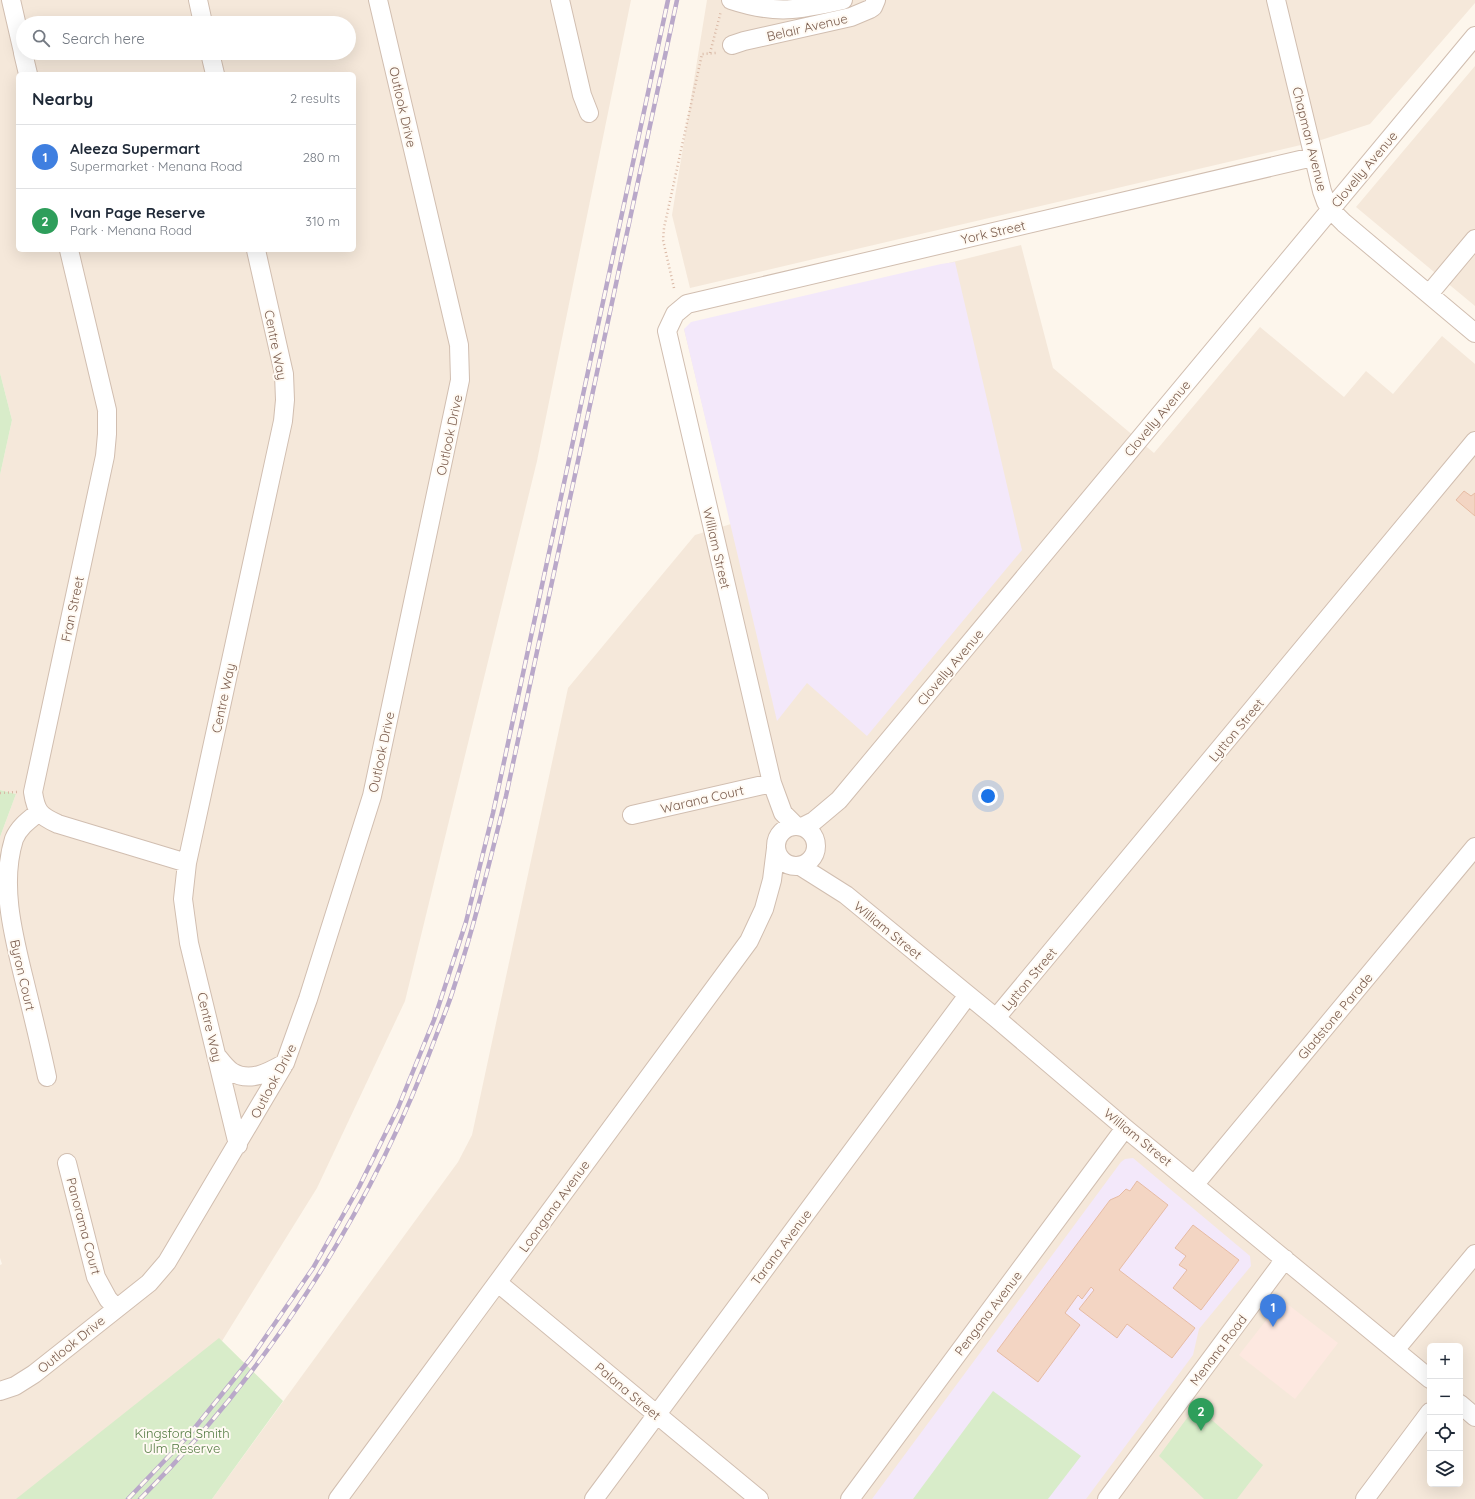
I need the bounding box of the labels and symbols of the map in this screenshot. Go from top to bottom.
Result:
street label: Belair Avenue [765,10,849,44]
street label: Outlook Drive [386,65,420,149]
street label: Chapman Avenue [1289,85,1331,193]
street label: Clovelly Avenue [1328,128,1400,210]
street label: York Street [959,217,1027,247]
street label: Centre Way [261,309,291,381]
street label: Clovelly Avenue [1121,377,1193,459]
street label: Outlook Drive [433,393,465,477]
street label: William Street [700,506,734,590]
street label: Fran Street [57,575,87,643]
street label: Clovelly Avenue [914,626,986,708]
street label: Centre Way [208,662,238,734]
street label: Lytton Street [1205,695,1267,765]
street label: Outlook Drive [365,710,397,794]
street label: Warana Court [659,782,745,816]
your location [978,786,998,806]
street label: William Street [851,898,925,962]
street label: Byron Court [7,938,39,1012]
street label: Lytton Street [998,944,1060,1014]
street label: Gladstone Parade [1294,969,1376,1063]
street label: Centre Way [194,991,226,1063]
street label: Outlook Drive [247,1041,299,1121]
street label: William Street [1101,1105,1175,1169]
street label: Loongana Avenue [515,1157,593,1255]
street label: Panorama Court [63,1176,105,1276]
street label: Tarana Avenue [747,1206,815,1288]
street label: Pengana Avenue [951,1268,1025,1358]
pin: 1 [1260,1294,1286,1327]
street label: Menana Road [1186,1311,1250,1389]
street label: Outlook Drive [34,1312,108,1376]
street label: Palana Street [592,1359,664,1423]
pin: 2 [1188,1398,1214,1431]
park label: Kingsford Smith Ulm Reserve [134,1425,230,1456]

